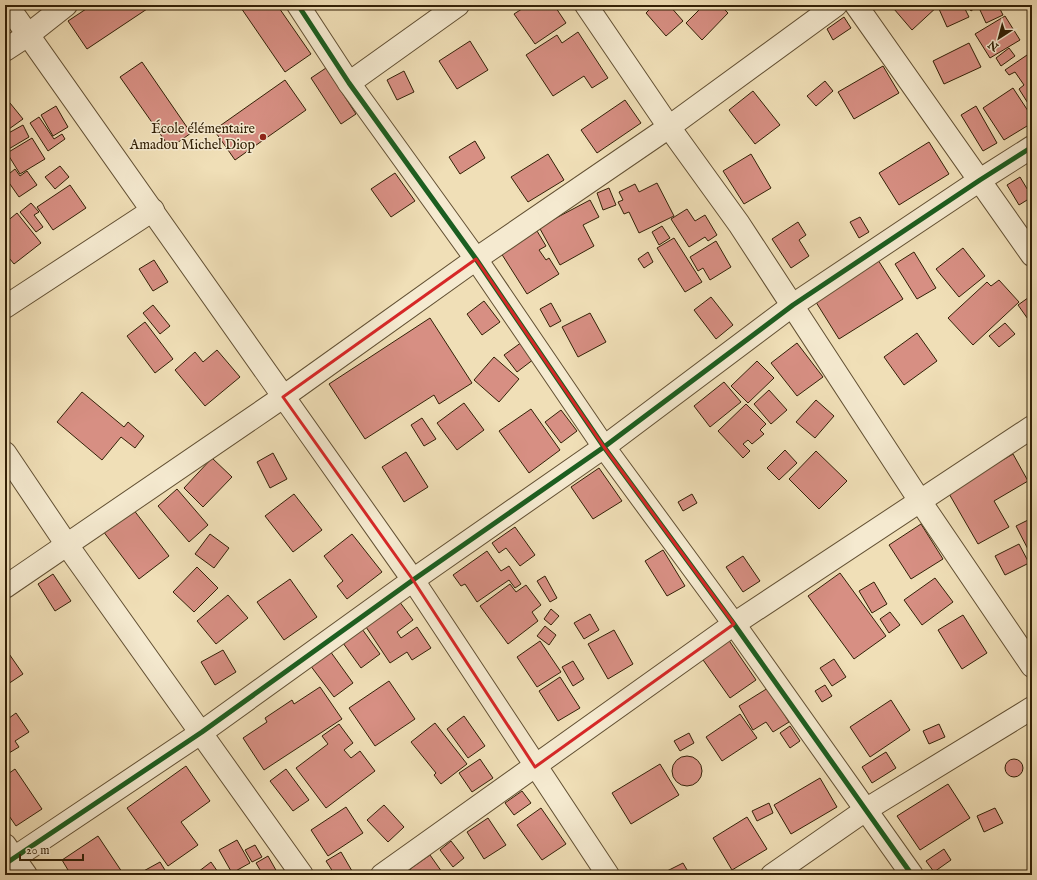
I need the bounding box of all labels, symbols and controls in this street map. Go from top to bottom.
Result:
north arrow [979,18,1019,58]
text: N [985,37,1002,54]
place label: École élémentaire Amadou Michel Diop [129,119,256,154]
marker: École élémentaire Amadou Michel Diop [258,132,268,142]
scale bar [20,836,83,862]
text: 20 m [26,843,49,858]

